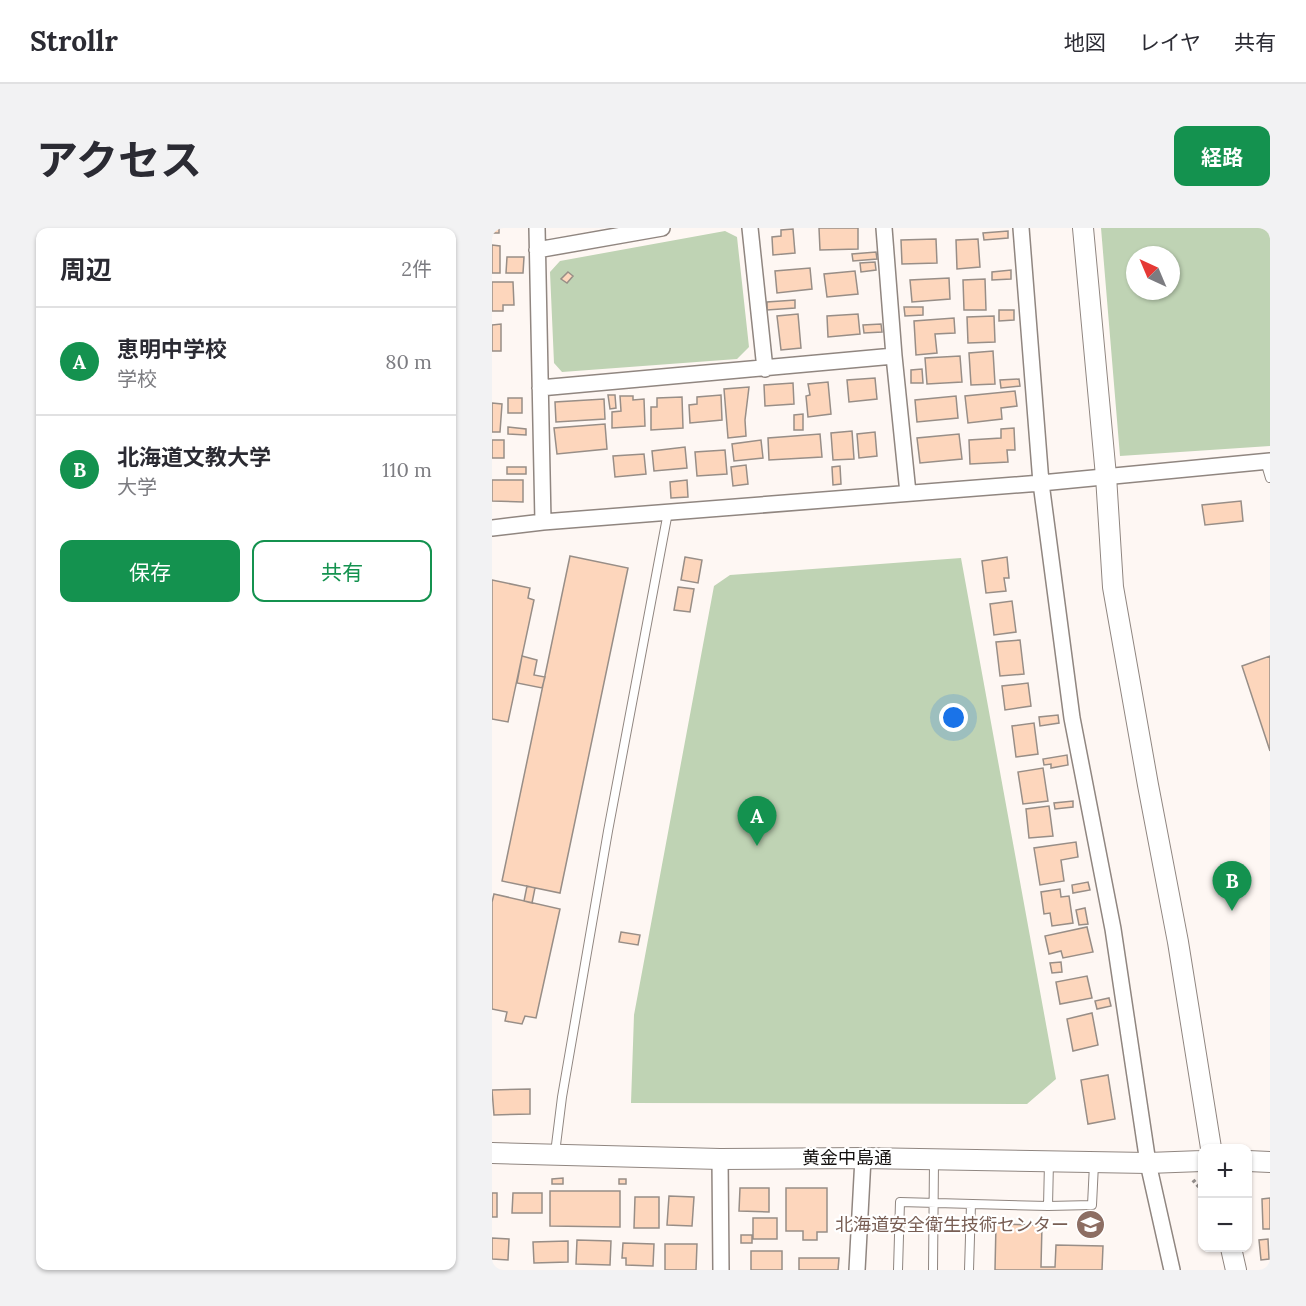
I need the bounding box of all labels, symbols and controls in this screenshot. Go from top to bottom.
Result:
text: Strollr [30,23,118,59]
text: 地図 [1064,29,1106,56]
text: レイヤ [1139,29,1201,56]
text: 共有 [1234,29,1276,56]
button: 経路 [1174,126,1270,186]
text: アクセス [36,133,202,187]
north arrow [1126,246,1180,300]
text: 周辺 [60,253,112,286]
text: 2件 [401,256,432,281]
text: 恵明中学校 [117,335,227,363]
text: A [73,349,86,374]
text: 80 m [385,349,432,374]
text: 学校 [117,366,157,391]
text: 北海道文教大学 [117,443,271,471]
text: B [73,457,86,482]
text: 110 m [382,457,432,482]
text: 大学 [117,474,157,499]
button: 保存 [60,540,240,602]
button: 共有 [252,540,432,602]
your location [939,703,968,732]
pin: A [738,796,776,846]
pin: B [1212,862,1252,911]
map controls [1198,1144,1252,1252]
button: + [1198,1144,1252,1198]
street label: 黄金中島通 [802,1146,892,1169]
button: − [1198,1198,1252,1252]
school or university icon: 北海道安全衛生技術センター [1074,1209,1106,1241]
place label: 北海道安全衛生技術センター [835,1213,1069,1236]

